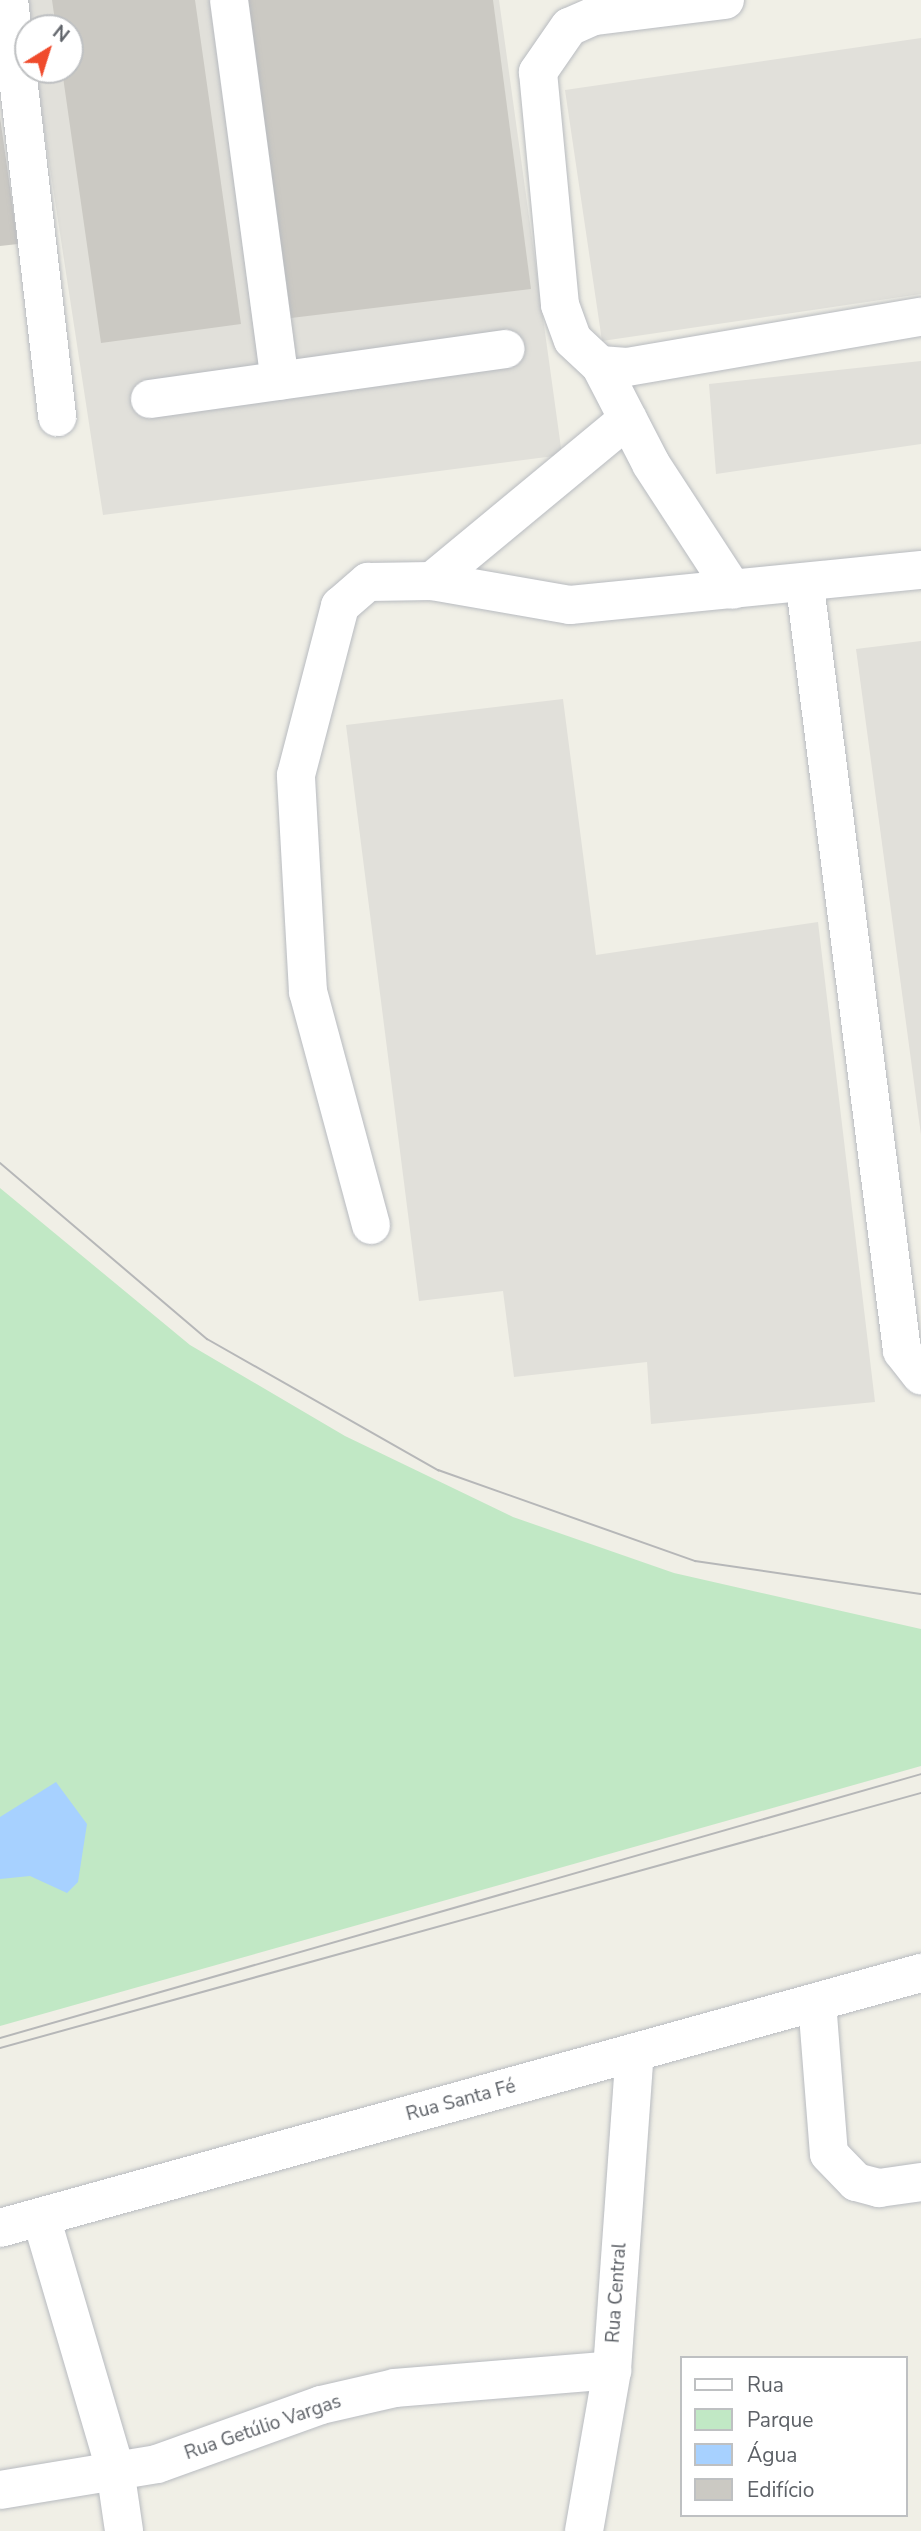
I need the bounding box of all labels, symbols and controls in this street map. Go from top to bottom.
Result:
north arrow [14,14,84,84]
text: N [47,19,74,49]
street label: Rua Santa Fé [404,2075,518,2127]
street label: Rua Central [602,2242,632,2344]
legend [680,2356,907,2517]
text: Rua [747,2371,784,2399]
street label: Rua Getúlio Vargas [182,2391,344,2465]
text: Parque [747,2406,814,2434]
text: Água [747,2441,797,2469]
text: Edifício [747,2476,814,2504]

